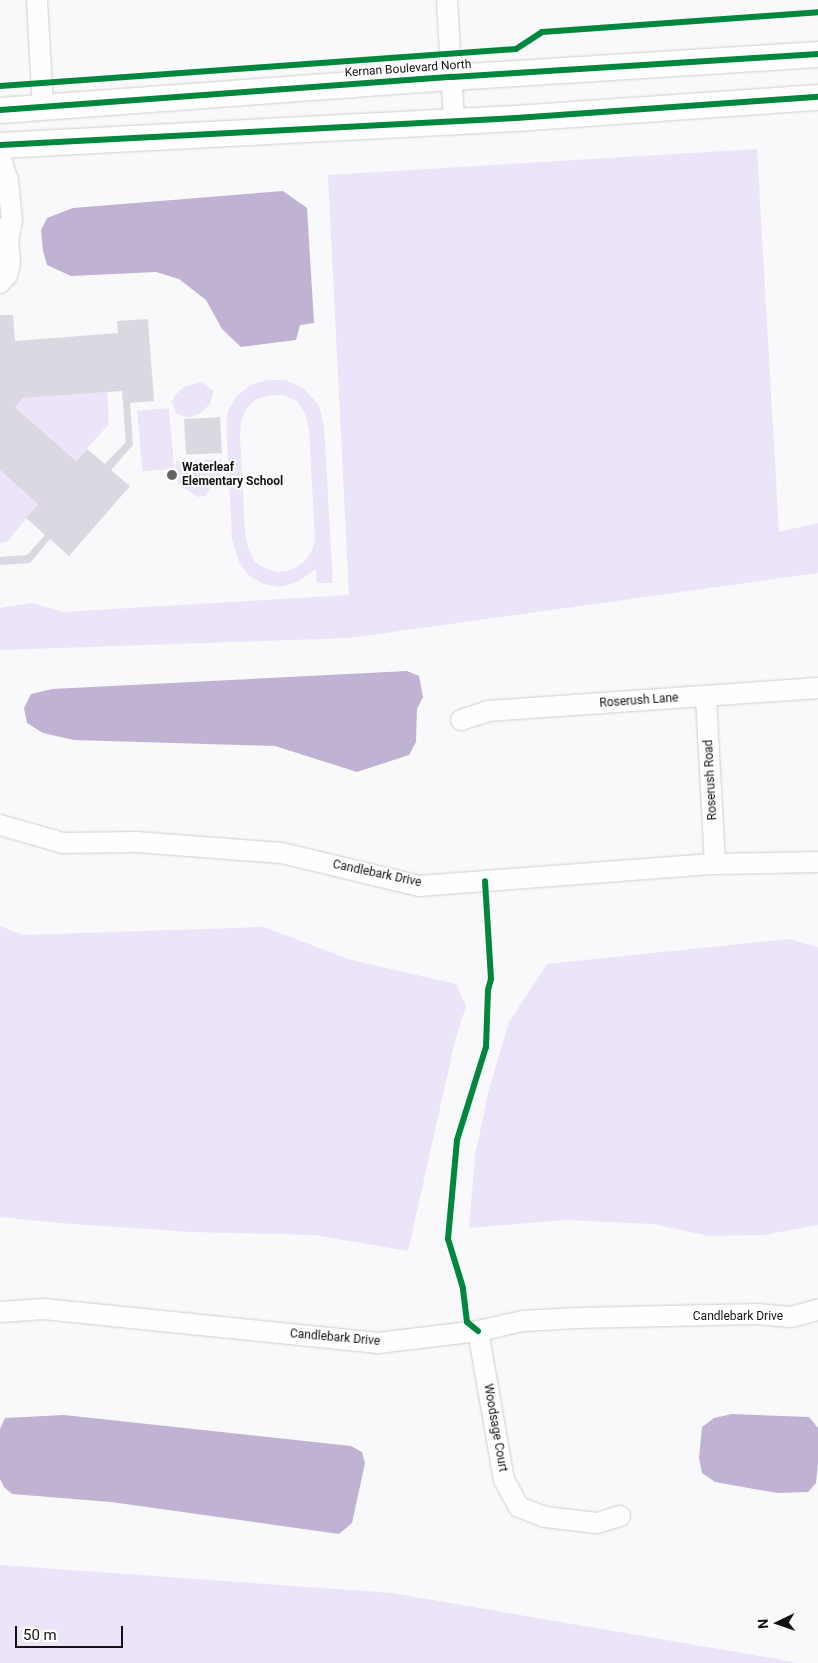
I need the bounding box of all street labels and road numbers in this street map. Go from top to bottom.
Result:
street label: Kernan Boulevard North [344,57,472,81]
street label: Roserush Lane [599,691,679,711]
street label: Roserush Road [702,739,720,821]
street label: Candlebark Drive [331,858,423,890]
street label: Candlebark Drive [693,1310,783,1324]
street label: Candlebark Drive [289,1327,381,1349]
street label: Woodsage Court [480,1383,510,1473]

